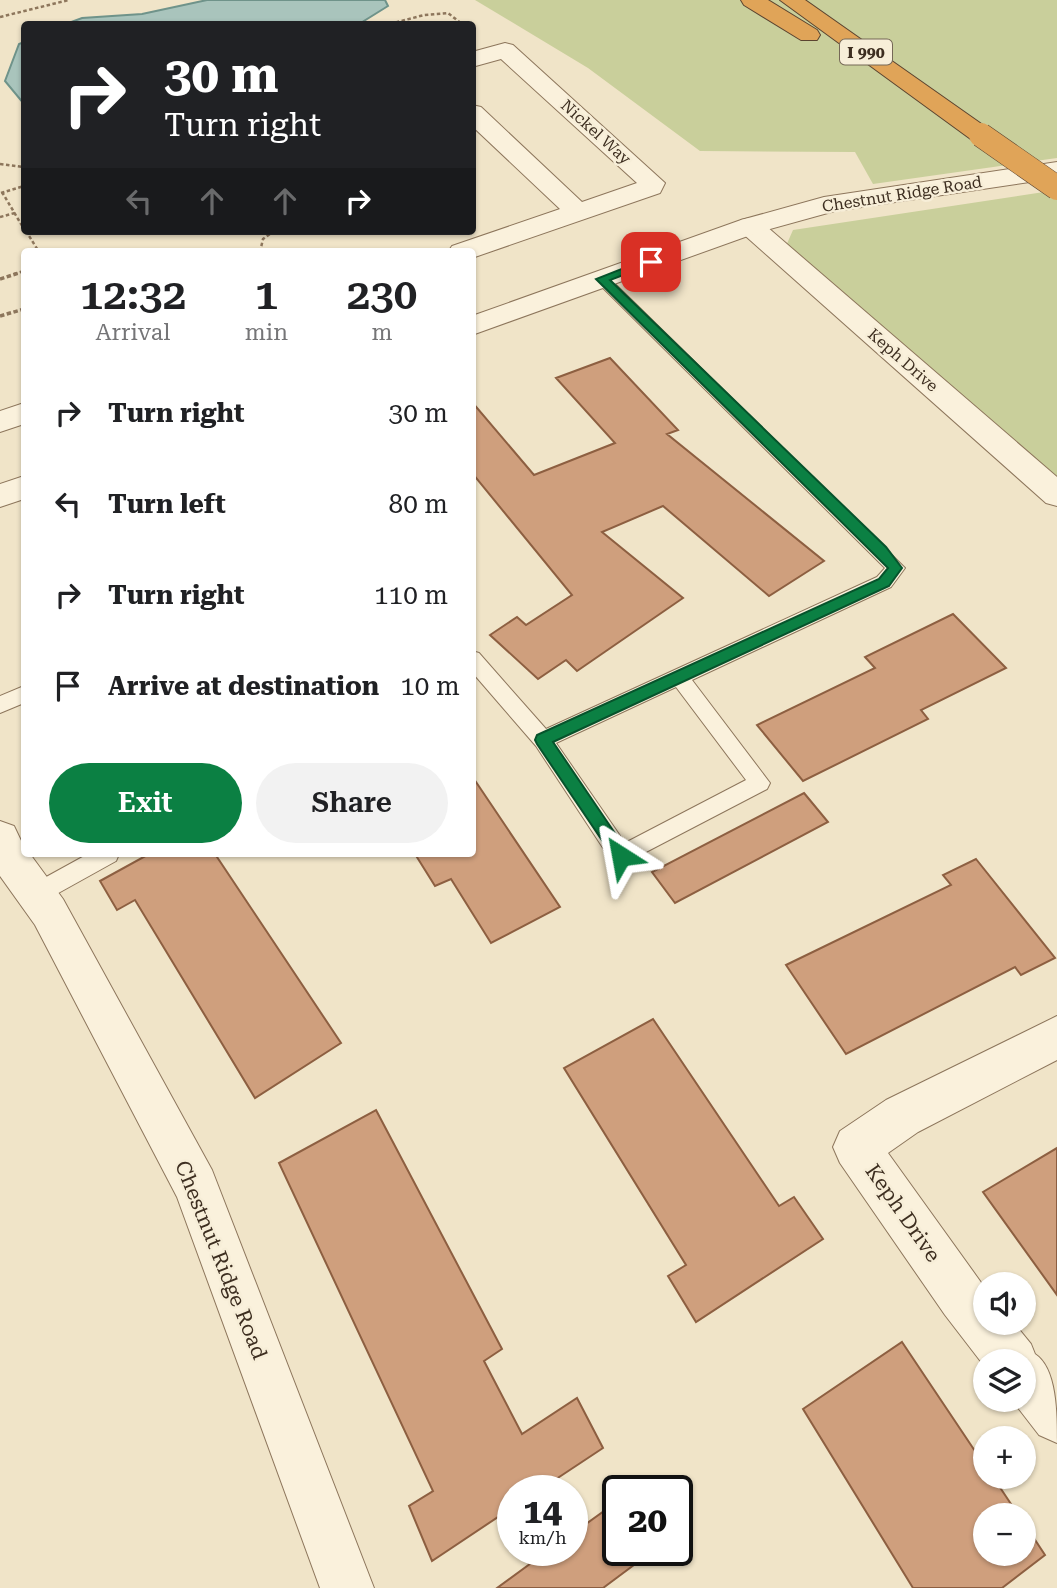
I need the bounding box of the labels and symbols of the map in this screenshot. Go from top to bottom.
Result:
road number: I 990 [840,40,892,64]
street label: Nickel Way [557,96,635,169]
street label: Chestnut Ridge Road [821,172,983,216]
pin [621,232,681,292]
street label: Keph Drive [864,324,942,396]
position arrow [584,819,658,893]
street label: Chestnut Ridge Road [170,1157,272,1363]
street label: Keph Drive [861,1159,945,1267]
speed limit sign: 20 [602,1475,693,1566]

